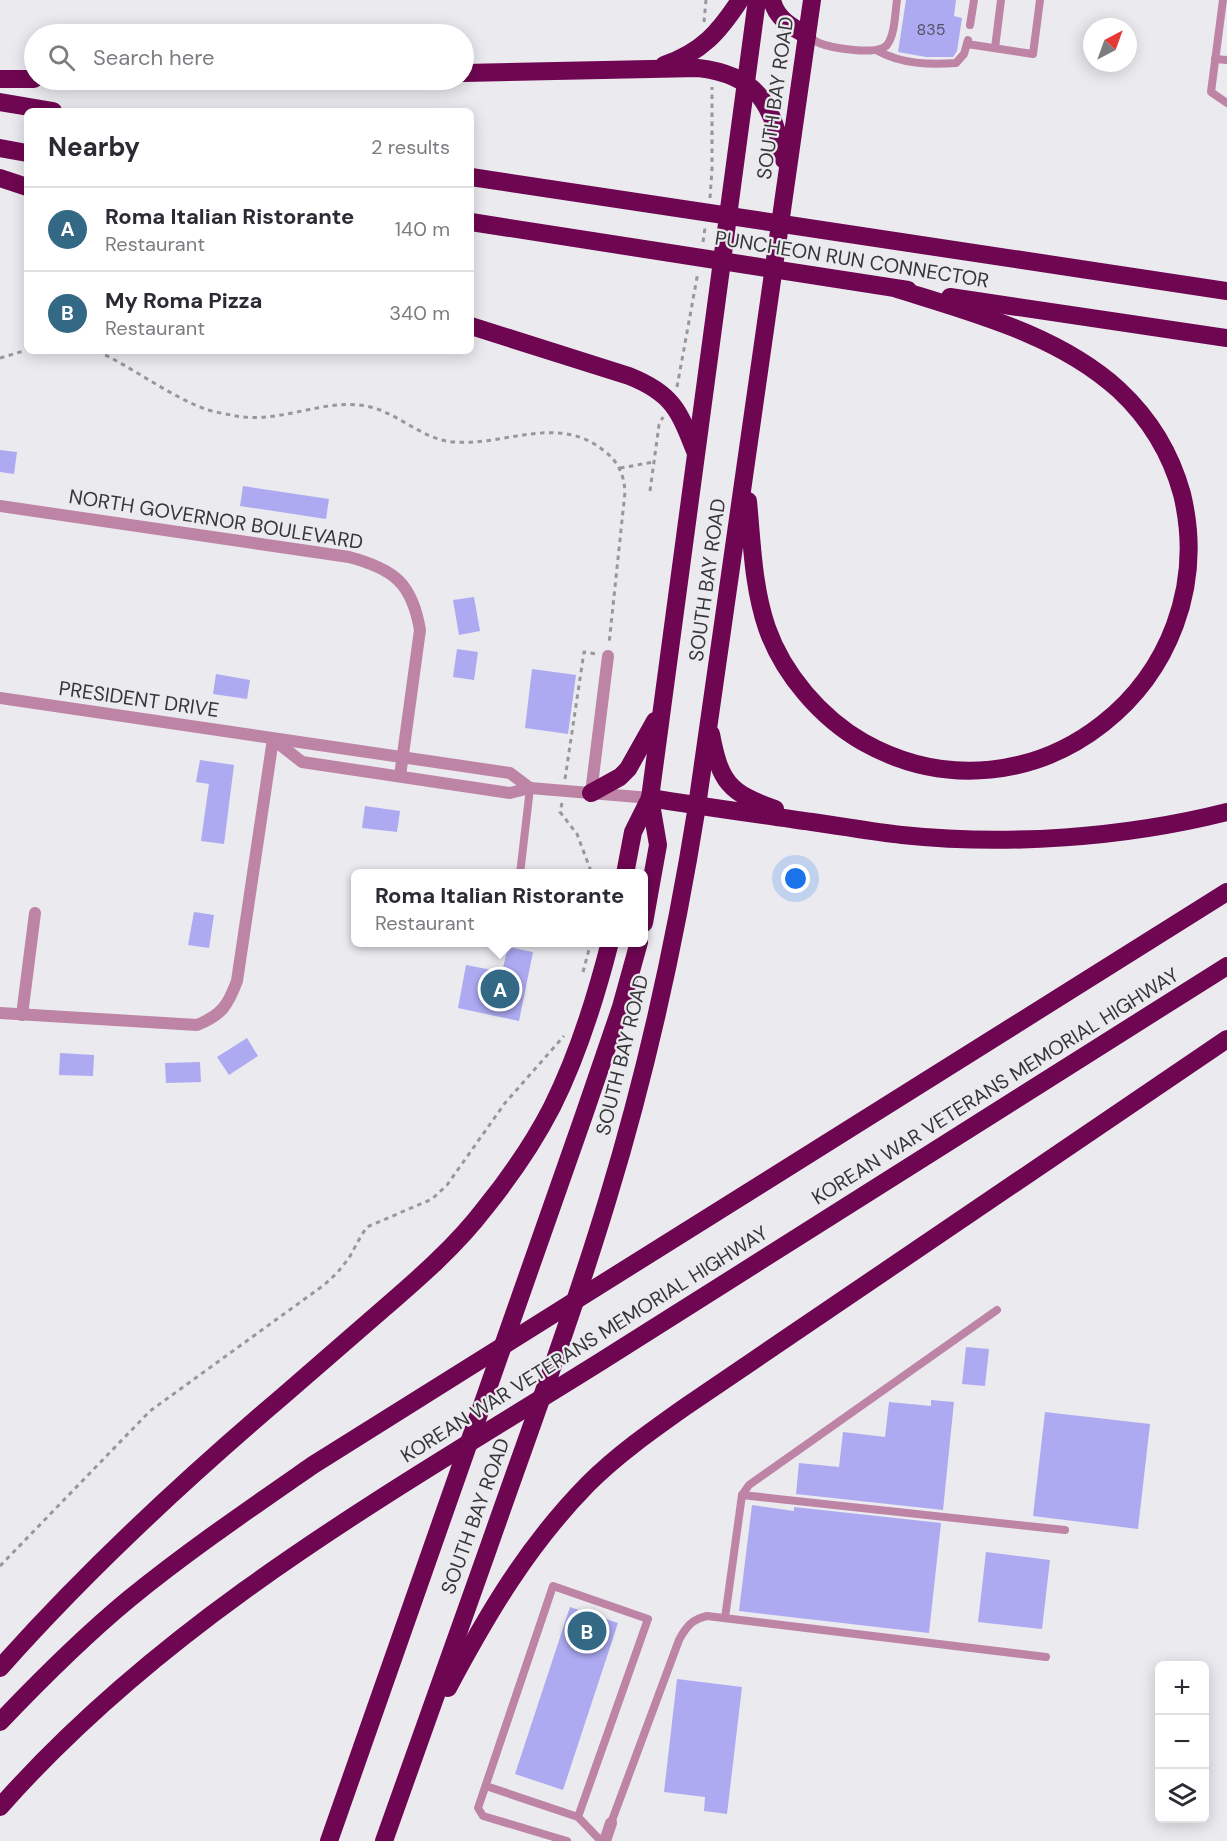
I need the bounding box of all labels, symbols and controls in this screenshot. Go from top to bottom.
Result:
street label: SOUTH BAY ROAD [751,15,799,181]
north arrow [1083,18,1137,72]
house number: 835 [917,19,945,40]
search box [24,24,474,90]
icon: search [45,41,78,74]
text: Search here [93,43,214,72]
text: Nearby [48,130,140,164]
text: 2 results [371,134,450,160]
text: Roma Italian Ristorante [105,202,354,231]
text: A [60,216,75,242]
text: 140 m [395,216,450,242]
street label: PUNCHEON RUN CONNECTOR [713,224,991,294]
text: Restaurant [105,231,205,257]
text: My Roma Pizza [105,286,262,315]
text: B [61,300,74,326]
text: 340 m [389,300,450,326]
text: Restaurant [105,315,205,341]
street label: NORTH GOVERNOR BOULEVARD [67,483,365,555]
street label: SOUTH BAY ROAD [683,497,731,663]
street label: PRESIDENT DRIVE [57,675,221,723]
your location [781,864,810,893]
popup [351,869,648,947]
text: Roma Italian Ristorante [375,881,624,910]
text: Restaurant [375,910,475,936]
street label: KOREAN WAR VETERANS MEMORIAL HIGHWAY [807,961,1184,1210]
pin: A [480,966,520,1012]
street label: SOUTH BAY ROAD [590,972,654,1138]
street label: KOREAN WAR VETERANS MEMORIAL HIGHWAY [396,1219,773,1468]
street label: SOUTH BAY ROAD [435,1434,515,1598]
pin: B [568,1608,606,1654]
map controls [1155,1661,1209,1823]
button: + [1155,1661,1209,1715]
button: − [1155,1715,1209,1769]
button: layers [1155,1769,1209,1823]

